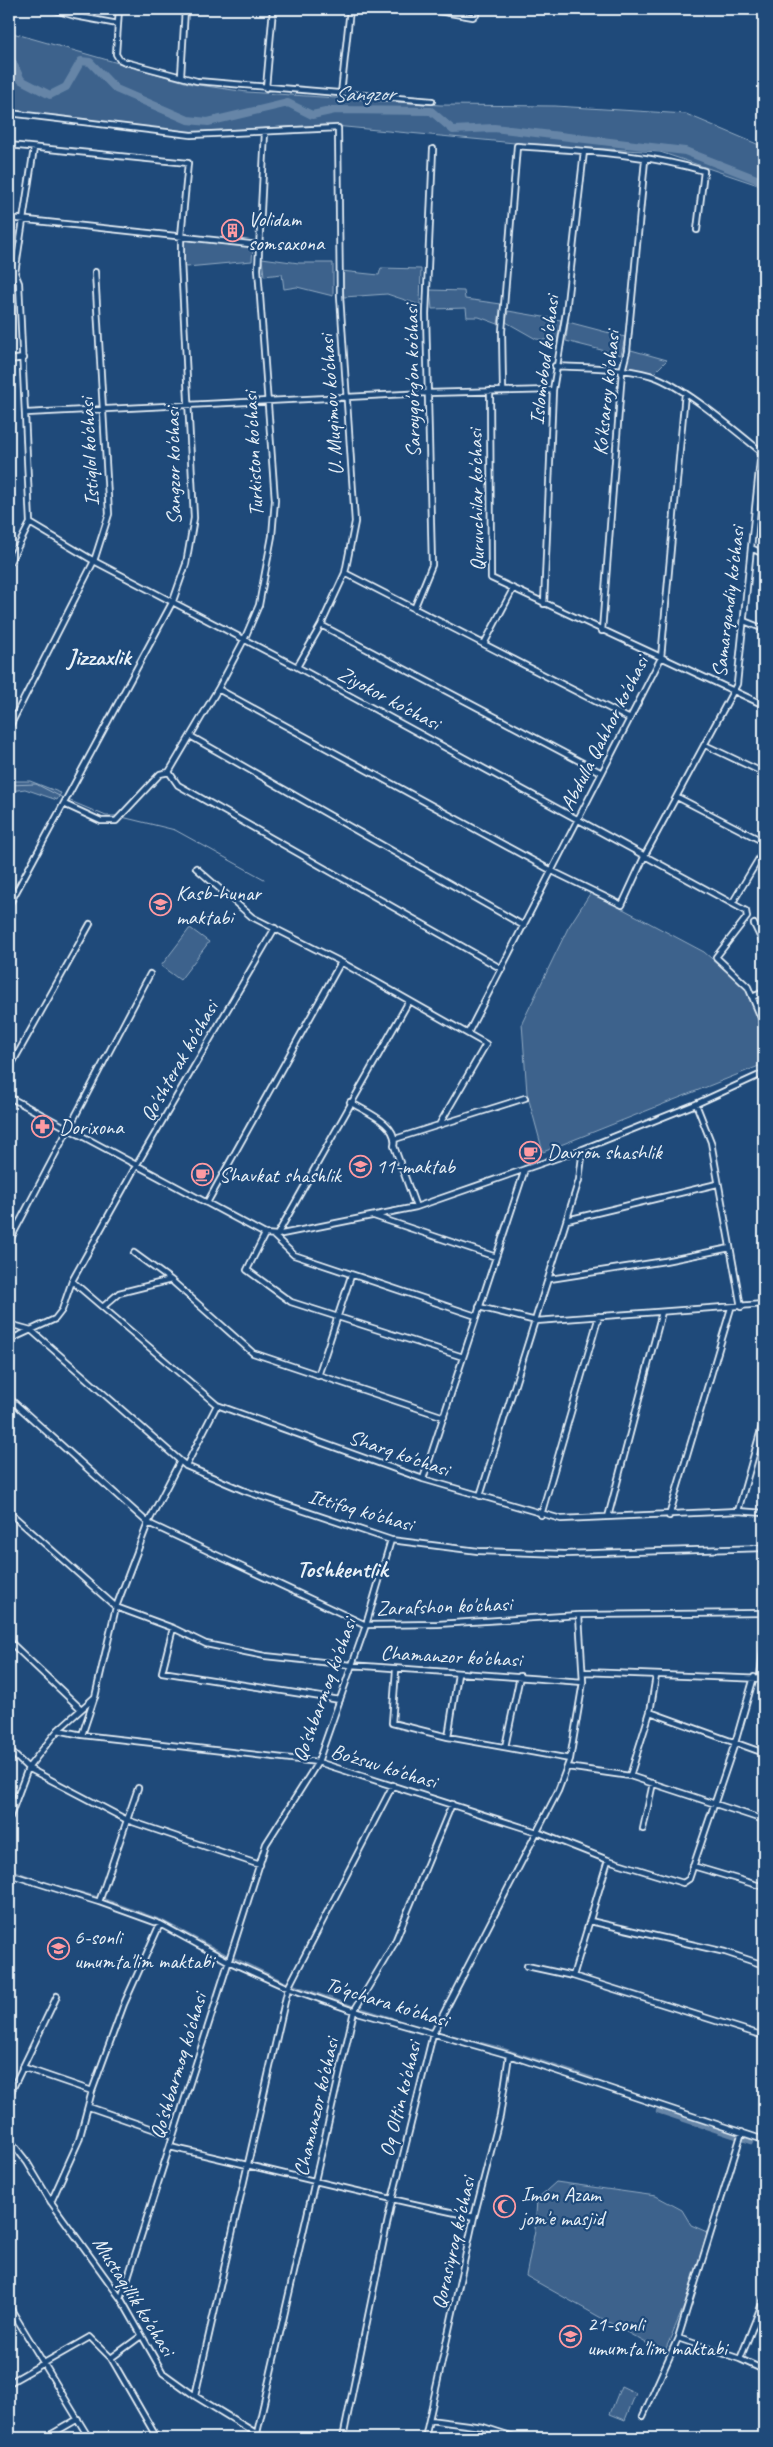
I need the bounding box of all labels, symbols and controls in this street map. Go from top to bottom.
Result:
water label: Sangzor [334,79,399,109]
place label: Volidam somsaxona [248,206,326,256]
building icon: Volidam somsaxona [220,219,244,243]
street label: Islomobod ko'chasi [523,291,565,426]
street label: Saroyqo'rg'on ko'chasi [398,301,426,458]
street label: Ko'ksaroy ko'chasi [587,326,626,457]
street label: U. Muqimov ko'chasi [313,331,349,476]
street label: Turkiston ko'chasi [237,388,269,517]
street label: Istiqlol ko'chasi [73,394,105,507]
street label: Sangzor ko'chasi [159,404,187,525]
street label: Quruvchilar ko'chasi [462,426,490,571]
street label: Samarqandiy ko'chasi [706,522,751,679]
district label: Jizzaxlik [65,642,133,672]
street label: Abdulla Qahhor ko'chasi [554,649,655,814]
street label: Ziyokor ko'chasi [333,660,447,737]
place label: Kasb-hunar maktabi [176,880,262,930]
school or university icon: Kasb-hunar maktabi [148,893,172,917]
street label: Qo'shterak ko'chasi [134,994,225,1126]
place label: Dorixona [59,1114,125,1140]
pharmacy icon: Dorixona [31,1115,55,1139]
place label: Davron shashlik [547,1139,663,1165]
cafe icon: Davron shashlik [519,1140,543,1164]
place label: 11-maktab [376,1153,457,1179]
school or university icon: 11-maktab [348,1154,372,1178]
place label: Shavkat shashlik [219,1162,343,1188]
cafe icon: Shavkat shashlik [191,1163,215,1187]
street label: Sharq ko'chasi [345,1424,456,1483]
street label: Ittifoq ko'chasi [306,1483,419,1538]
district label: Toshkentlik [297,1554,389,1584]
street label: Zarafshon ko'chasi [376,1591,515,1621]
street label: Qo'shbarmoq ko'chasi [286,1612,363,1765]
street label: Chamanzor ko'chasi [380,1639,525,1673]
street label: Bo'zsuv ko'chasi [328,1738,443,1795]
place label: 6-sonli umumta'lim maktabi [74,1924,217,1974]
school or university icon: 6-sonli umumta'lim maktabi [46,1937,70,1961]
street label: To'qchara ko'chasi [322,1971,455,2034]
street label: Qo'shbarmoq ko'chasi [143,1987,213,2142]
street label: Chamanzor ko'chasi [287,2032,345,2179]
street label: Oq Oltin ko'chasi [373,2036,428,2159]
street label: Qorasiyroq ko'chasi [425,2171,482,2312]
place label: Imon Azam jom'e masjid [519,2181,607,2231]
mosque icon: Imon Azam jom'e masjid [493,2194,517,2218]
street label: Mustaqillik ko'chasi [87,2232,183,2363]
place label: 21-sonli umumta'lim maktabi [587,2311,730,2361]
school or university icon: 21-sonli umumta'lim maktabi [559,2324,583,2348]

